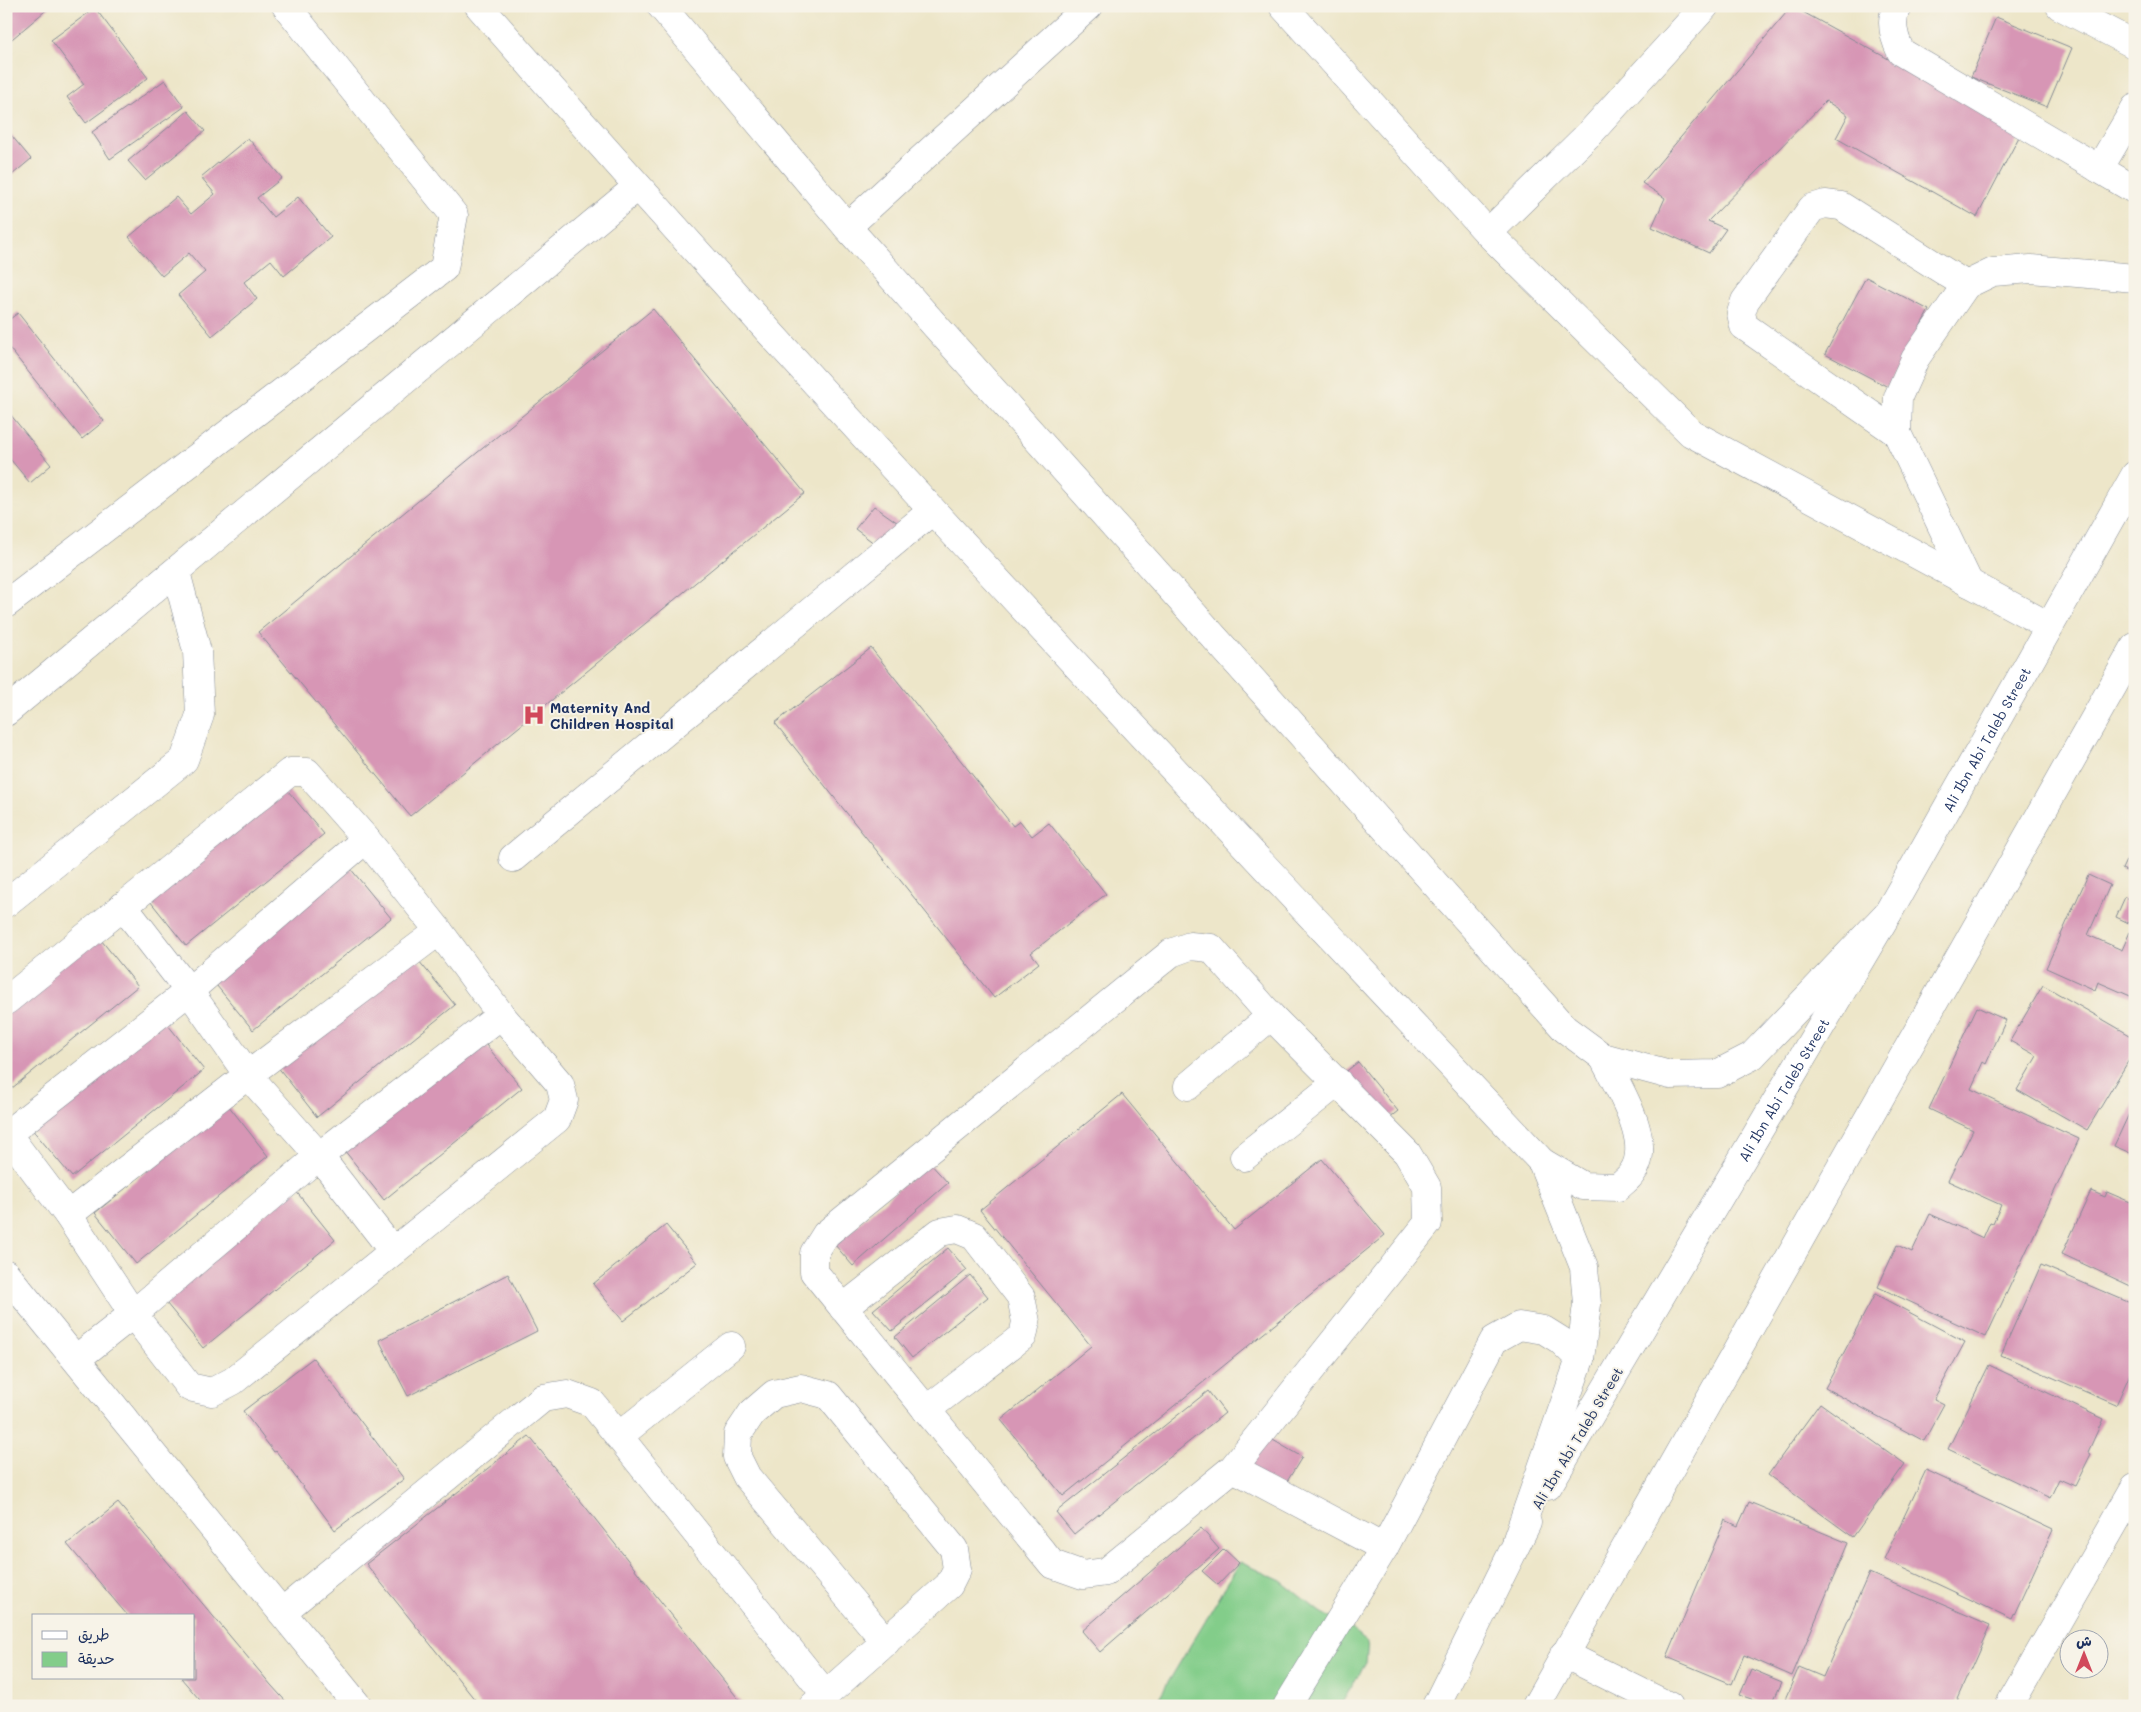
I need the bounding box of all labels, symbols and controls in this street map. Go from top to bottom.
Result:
street label: Ali Ibn Abi Taleb Street [1938,663,2035,815]
place label: Maternity And Children Hospital [550,698,674,733]
hospital icon: Maternity And Children Hospital [521,702,547,728]
street label: Ali Ibn Abi Taleb Street [1733,1014,1833,1165]
street label: Ali Ibn Abi Taleb Street [1527,1363,1627,1513]
legend [32,1614,195,1680]
text: طريق [78,1624,110,1644]
north arrow [2058,1630,2108,1680]
text: ش [2076,1631,2092,1650]
text: حديقة [78,1648,115,1668]

